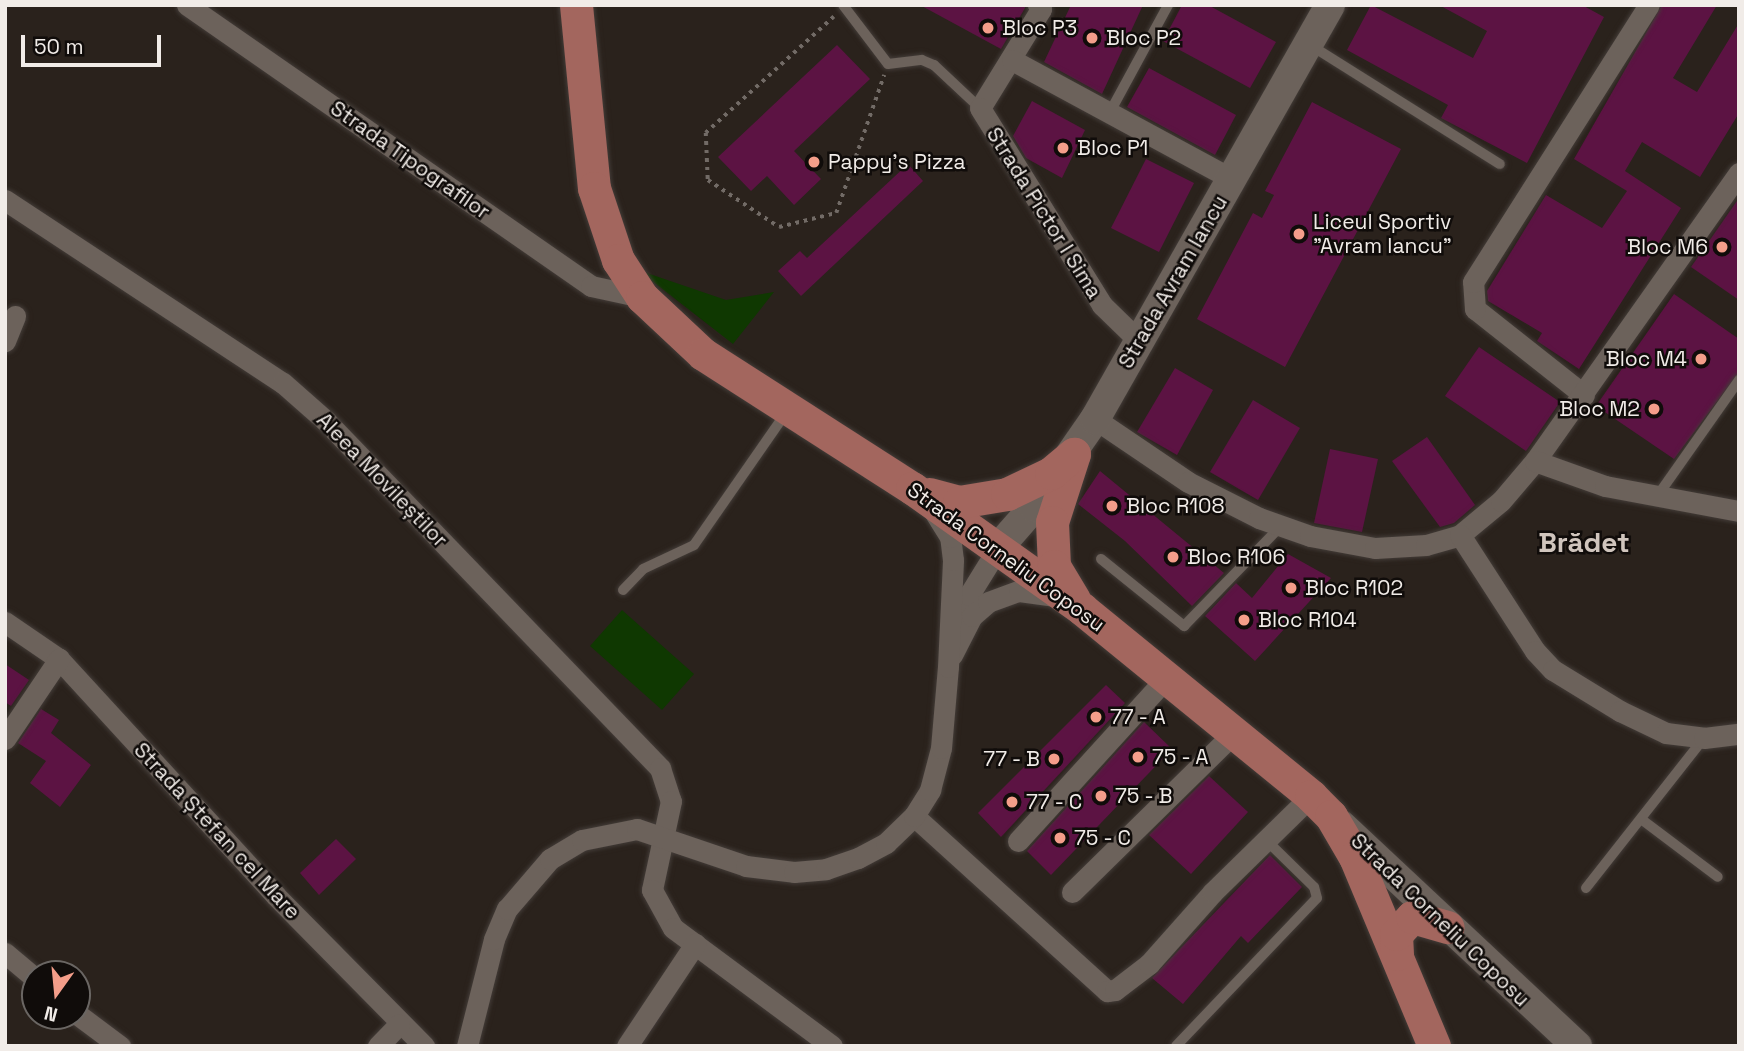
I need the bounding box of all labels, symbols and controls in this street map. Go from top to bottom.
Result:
place label: Bloc P3 [1002,15,1077,41]
marker: Bloc P3 [980,20,996,36]
scale bar [24,21,164,65]
place label: Bloc P2 [1106,25,1181,51]
marker: Bloc P2 [1084,30,1100,46]
text: 50 m [34,33,84,60]
street label: Strada Tipografilor [325,95,495,225]
street label: Strada Pictor I Sima [981,123,1107,303]
place label: Bloc P1 [1077,135,1148,161]
marker: Bloc P1 [1055,140,1071,156]
place label: Pappy's Pizza [828,149,966,175]
marker: Pappy's Pizza [806,154,822,170]
street label: Strada Avram Iancu [1113,191,1233,373]
place label: Liceul Sportiv "Avram Iancu" [1313,209,1452,259]
marker: Liceul Sportiv "Avram Iancu" [1291,226,1307,242]
place label: Bloc M6 [1627,234,1708,260]
marker: Bloc M6 [1714,239,1730,255]
place label: Bloc M4 [1606,346,1687,372]
marker: Bloc M4 [1693,351,1709,367]
place label: Bloc M2 [1559,396,1640,422]
marker: Bloc M2 [1646,401,1662,417]
street label: Aleea Movileștilor [311,408,453,552]
street label: Strada Corneliu Coposu [902,477,1110,637]
place label: Bloc R108 [1126,493,1225,519]
marker: Bloc R108 [1104,498,1120,514]
district label: Brădet [1538,525,1630,559]
place label: Bloc R106 [1187,544,1285,570]
marker: Bloc R106 [1165,549,1181,565]
place label: Bloc R102 [1305,575,1403,601]
marker: Bloc R102 [1283,580,1299,596]
place label: Bloc R104 [1258,607,1357,633]
marker: Bloc R104 [1236,612,1252,628]
place label: 77 - A [1110,704,1167,730]
marker: 77 - A [1088,709,1104,725]
street label: Strada Ștefan cel Mare [129,737,305,925]
place label: 75 - A [1152,744,1210,770]
place label: 77 - B [982,746,1040,772]
marker: 75 - A [1130,749,1146,765]
marker: 77 - B [1046,751,1062,767]
place label: 75 - B [1115,783,1174,809]
marker: 75 - B [1093,788,1109,804]
place label: 77 - C [1026,789,1084,815]
marker: 77 - C [1004,794,1020,810]
place label: 75 - C [1074,825,1132,851]
street label: Strada Corneliu Coposu [1346,828,1534,1012]
marker: 75 - C [1052,830,1068,846]
north arrow [21,960,91,1030]
text: N [42,1000,60,1028]

